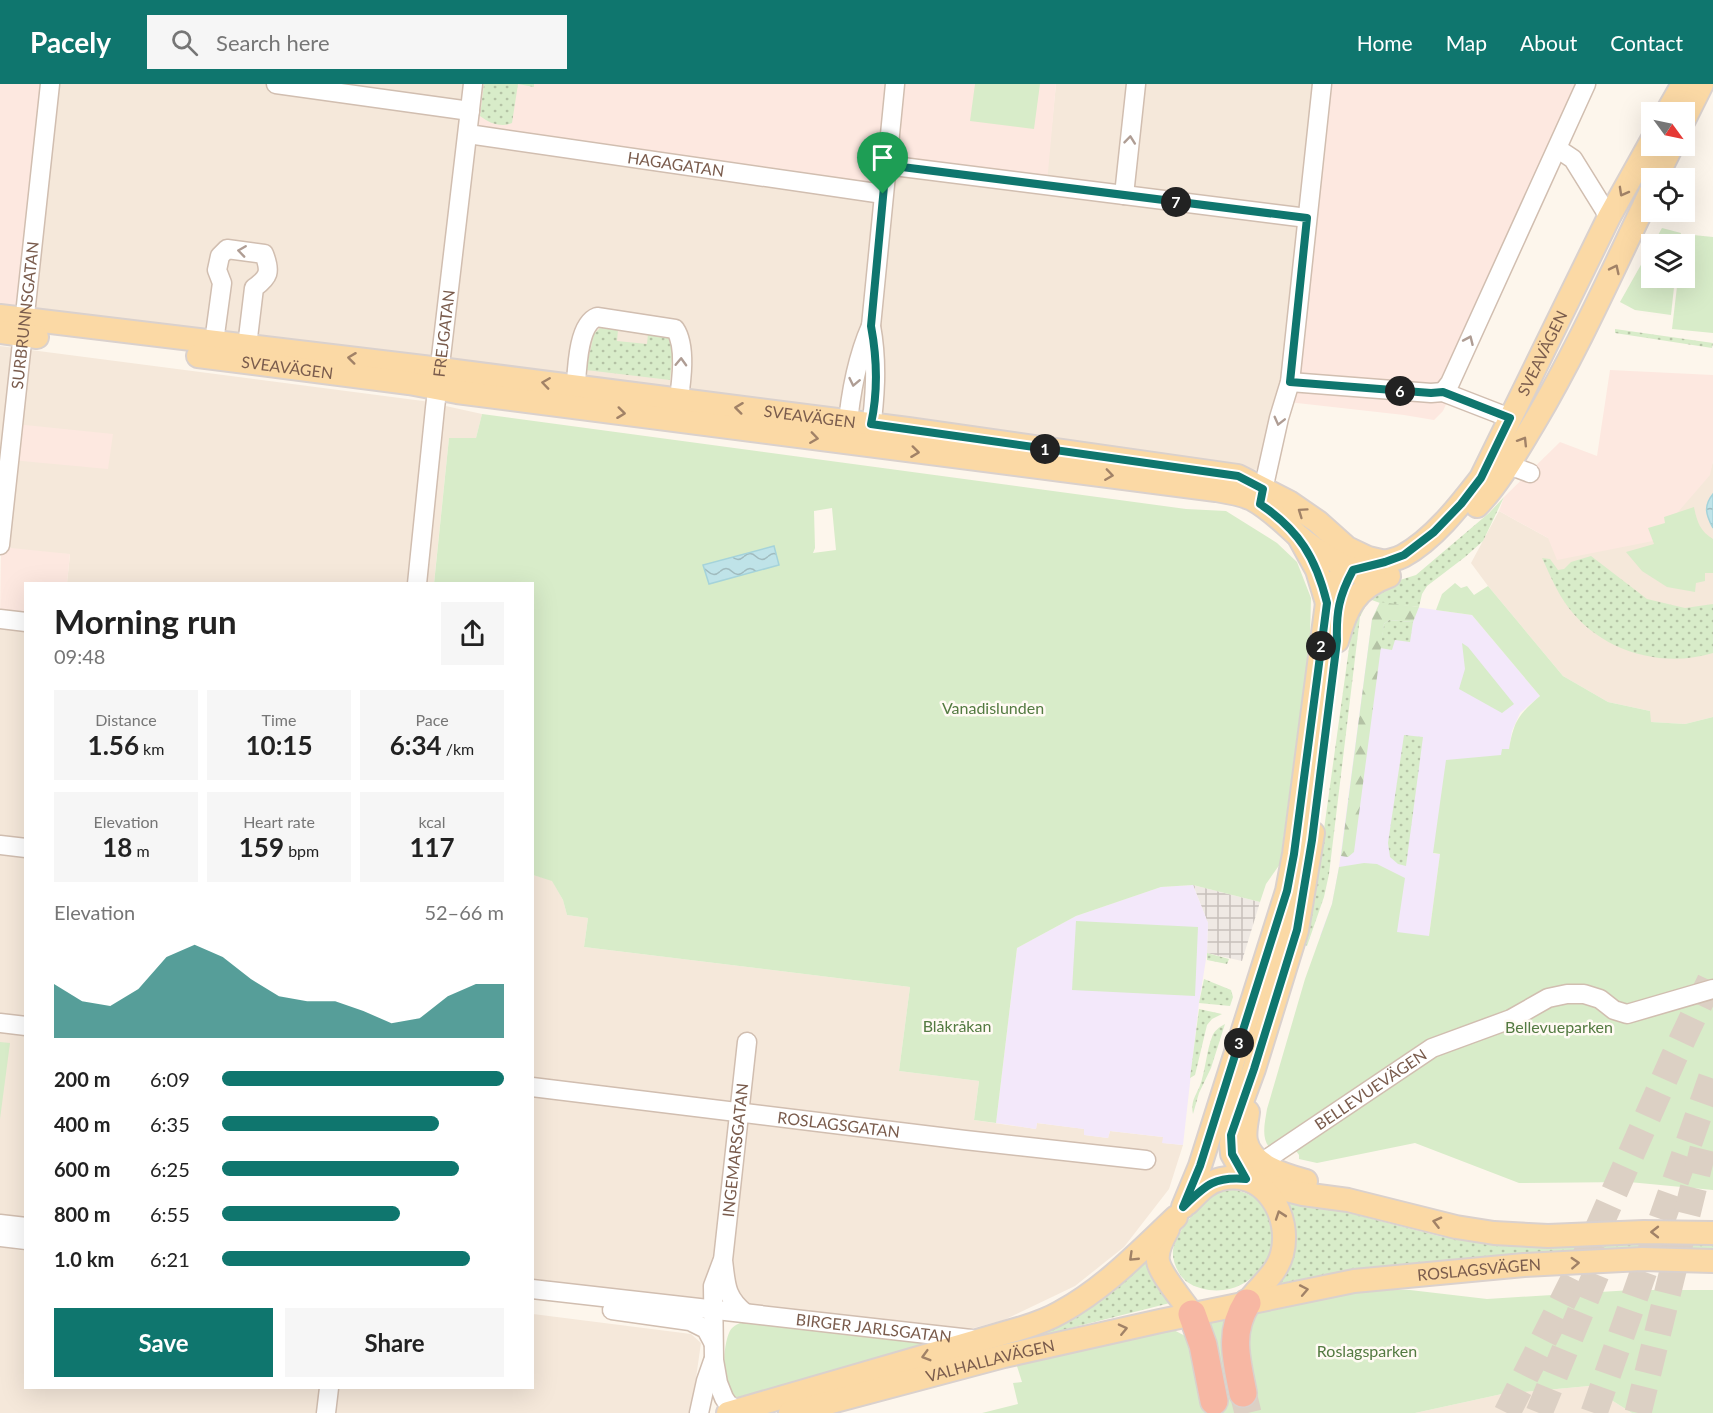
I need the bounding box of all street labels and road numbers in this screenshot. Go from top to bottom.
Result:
street label: HAGAGATAN [626,147,726,180]
street label: SURBRUNNSGATAN [7,240,42,390]
street label: FREJGATAN [429,289,458,378]
street label: SVEAVÄGEN [1513,307,1571,398]
street label: SVEAVÄGEN [240,352,334,382]
street label: SVEAVÄGEN [763,401,857,431]
street label: BELLEVUEVÄGEN [1311,1045,1430,1133]
street label: INGEMARSGATAN [718,1082,751,1218]
street label: ROSLAGSGATAN [776,1107,901,1141]
street label: ROSLAGSVÄGEN [1416,1254,1541,1284]
street label: BIRGER JARLSGATAN [795,1309,953,1346]
street label: VALHALLAVÄGEN [924,1335,1056,1385]

